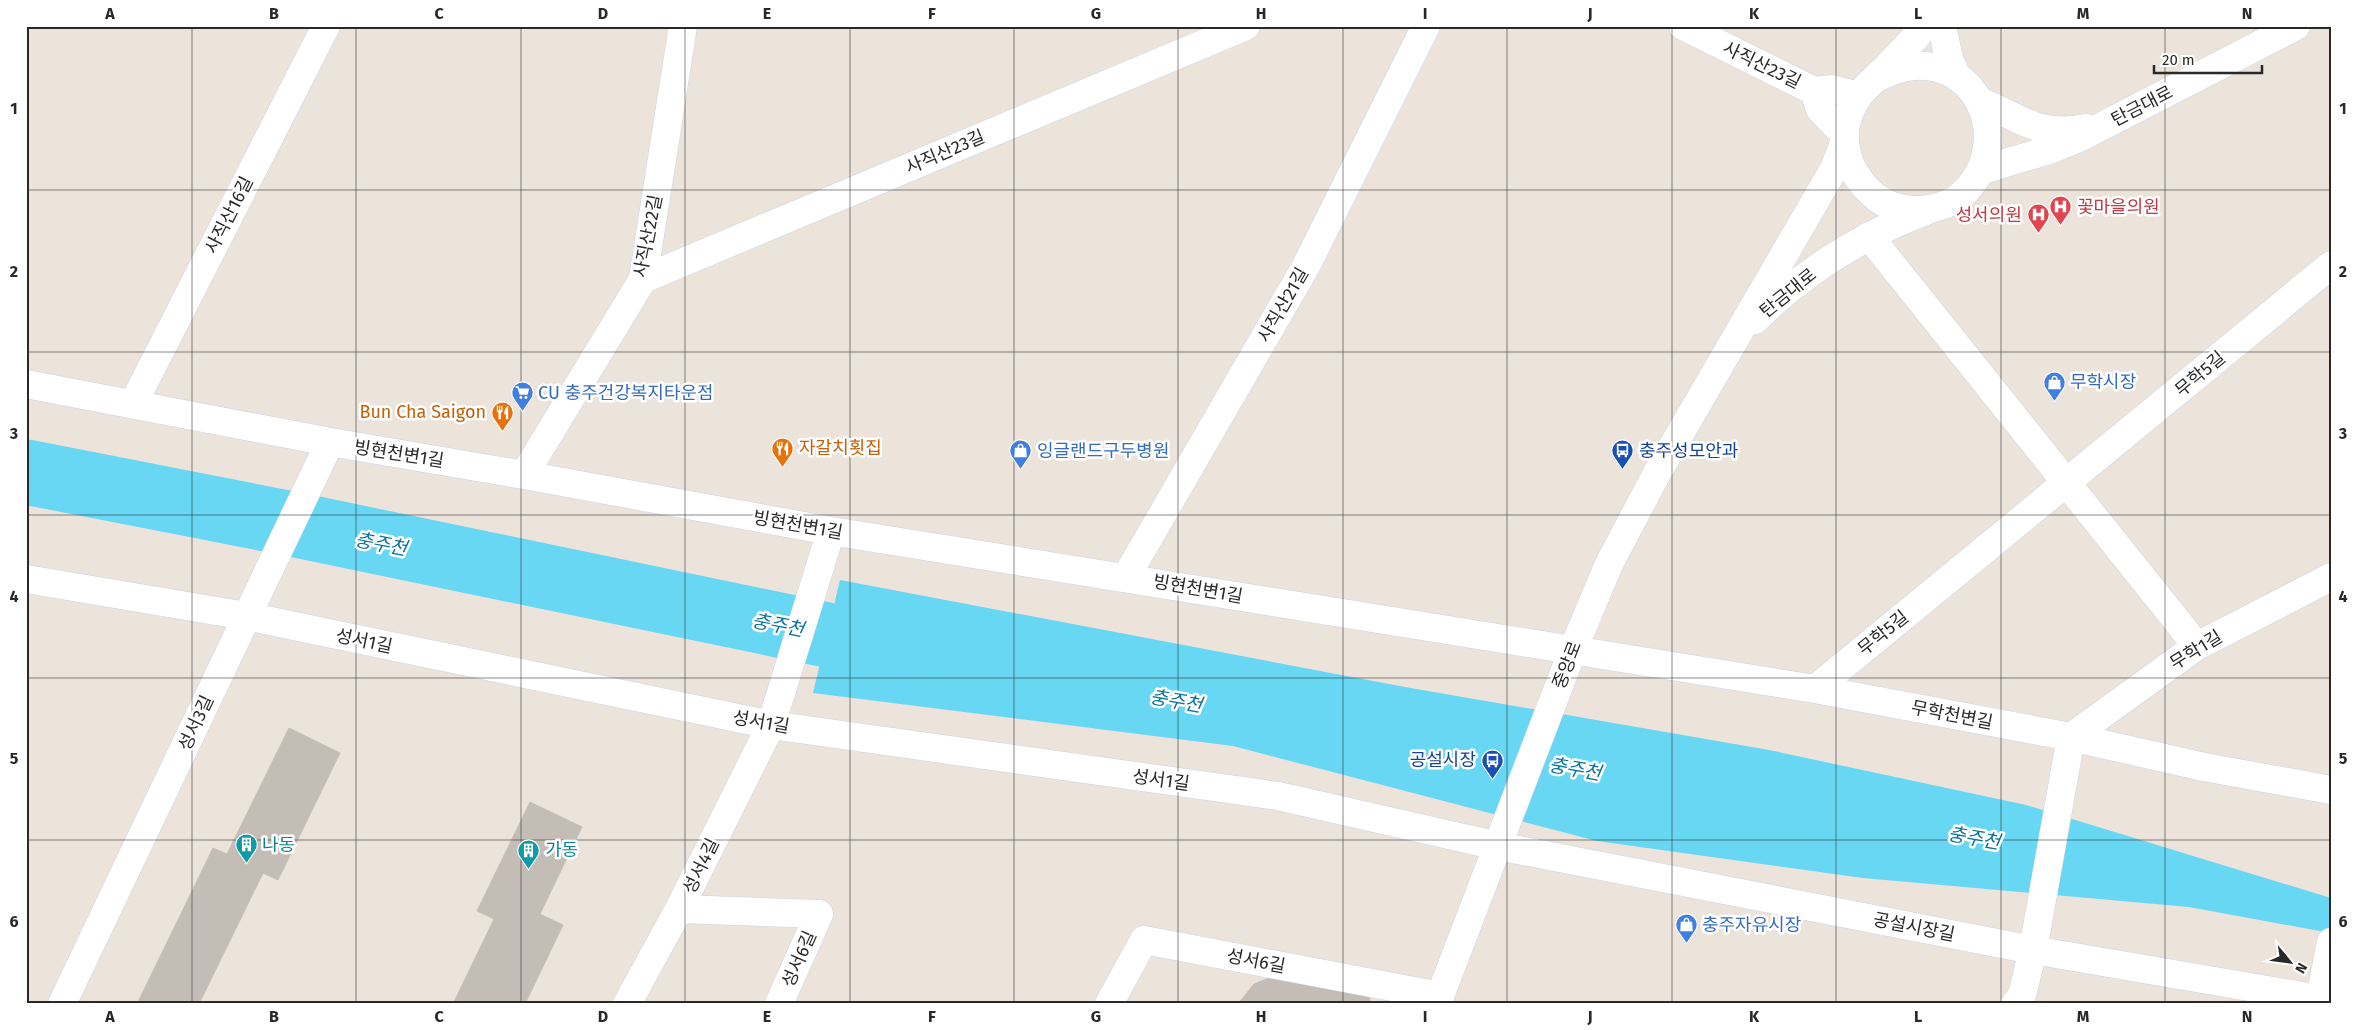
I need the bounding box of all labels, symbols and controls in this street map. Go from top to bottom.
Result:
text: A [104,4,115,23]
text: B [269,4,279,23]
text: C [434,4,444,23]
text: D [598,4,608,23]
text: E [763,4,771,23]
text: F [928,4,936,23]
text: G [1091,4,1101,23]
text: H [1256,4,1266,23]
text: I [1423,4,1427,23]
text: J [1586,4,1593,23]
text: K [1749,4,1760,23]
text: L [1914,4,1922,23]
text: M [2077,4,2090,23]
text: N [2242,4,2252,23]
street label: 사직산23길 [1719,37,1805,93]
scale bar [2154,42,2262,74]
text: 20 m [2162,51,2195,69]
street label: 탄금대로 [2107,81,2177,131]
text: 1 [10,99,18,118]
text: 1 [2339,99,2347,118]
street label: 사직산23길 [902,125,988,179]
street label: 사직산16길 [200,173,258,257]
street label: 사직산22길 [629,193,667,279]
hospital icon: 꽃마을의원 [2049,195,2073,226]
place label: 꽃마을의원 [2077,196,2160,218]
hospital icon: 성서의원 [2026,203,2050,234]
place label: 성서의원 [1956,204,2022,226]
text: 2 [10,262,18,281]
text: 2 [2339,262,2347,281]
street label: 사직산21길 [1253,264,1313,346]
street label: 탄금대로 [1755,264,1821,322]
street label: 무학5길 [2170,347,2230,401]
shop icon: 무학시장 [2042,370,2066,401]
place label: 무학시장 [2070,371,2136,393]
supermarket icon: CU 충주건강복지타운점 [510,381,534,412]
place label: CU 충주건강복지타운점 [538,382,714,404]
restaurant icon: Bun Cha Saigon [490,400,514,431]
place label: Bun Cha Saigon [359,401,486,423]
text: 3 [9,424,18,443]
text: 3 [2338,424,2347,443]
street label: 빙현천변1길 [353,436,445,472]
restaurant icon: 자갈치횟집 [771,436,795,467]
place label: 자갈치횟집 [799,437,882,459]
shop icon: 잉글랜드구두병원 [1009,439,1033,470]
bus stop icon: 충주성모안과 [1611,439,1635,470]
place label: 잉글랜드구두병원 [1037,440,1169,462]
place label: 충주성모안과 [1639,440,1739,462]
street label: 빙현천변1길 [751,506,845,544]
water label: 충주천 [353,528,410,561]
street label: 빙현천변1길 [1151,570,1245,608]
text: 4 [9,587,19,606]
text: 4 [2338,587,2348,606]
street label: 무학5길 [1853,606,1913,660]
water label: 충주천 [750,609,807,642]
street label: 성서1길 [334,624,394,658]
street label: 무학1길 [2166,625,2226,675]
street label: 중앙로 [1548,638,1586,692]
water label: 충주천 [1148,685,1205,717]
street label: 성서3길 [174,692,218,754]
street label: 무학천변길 [1909,696,1995,734]
street label: 성서1길 [731,706,791,738]
bus stop icon: 공설시장 [1480,748,1504,779]
text: 5 [10,749,19,768]
place label: 공설시장 [1410,749,1476,771]
text: 5 [2339,749,2348,768]
water label: 충주천 [1547,753,1604,785]
street label: 성서1길 [1131,765,1191,795]
water label: 충주천 [1946,822,2003,854]
building icon: 나동 [234,833,258,864]
place label: 나동 [262,834,295,856]
street label: 성서4길 [678,835,724,897]
building icon: 가동 [517,838,541,869]
place label: 가동 [545,839,578,861]
street label: 공설시장길 [1871,908,1957,946]
text: 6 [9,912,19,931]
text: 6 [2338,912,2348,931]
shop icon: 충주자유시장 [1674,913,1698,944]
place label: 충주자유시장 [1702,914,1801,936]
street label: 성서6길 [777,927,821,991]
north arrow [2264,938,2314,988]
street label: 성서6길 [1225,945,1287,977]
text: N [2291,960,2311,976]
text: A [104,1007,115,1026]
text: B [269,1007,279,1026]
text: C [434,1007,444,1026]
text: D [598,1007,608,1026]
text: E [763,1007,771,1026]
text: F [928,1007,936,1026]
text: G [1091,1007,1101,1026]
text: H [1256,1007,1266,1026]
text: I [1423,1007,1427,1026]
text: J [1586,1007,1593,1026]
text: K [1749,1007,1760,1026]
text: L [1914,1007,1922,1026]
text: M [2077,1007,2090,1026]
text: N [2242,1007,2252,1026]

